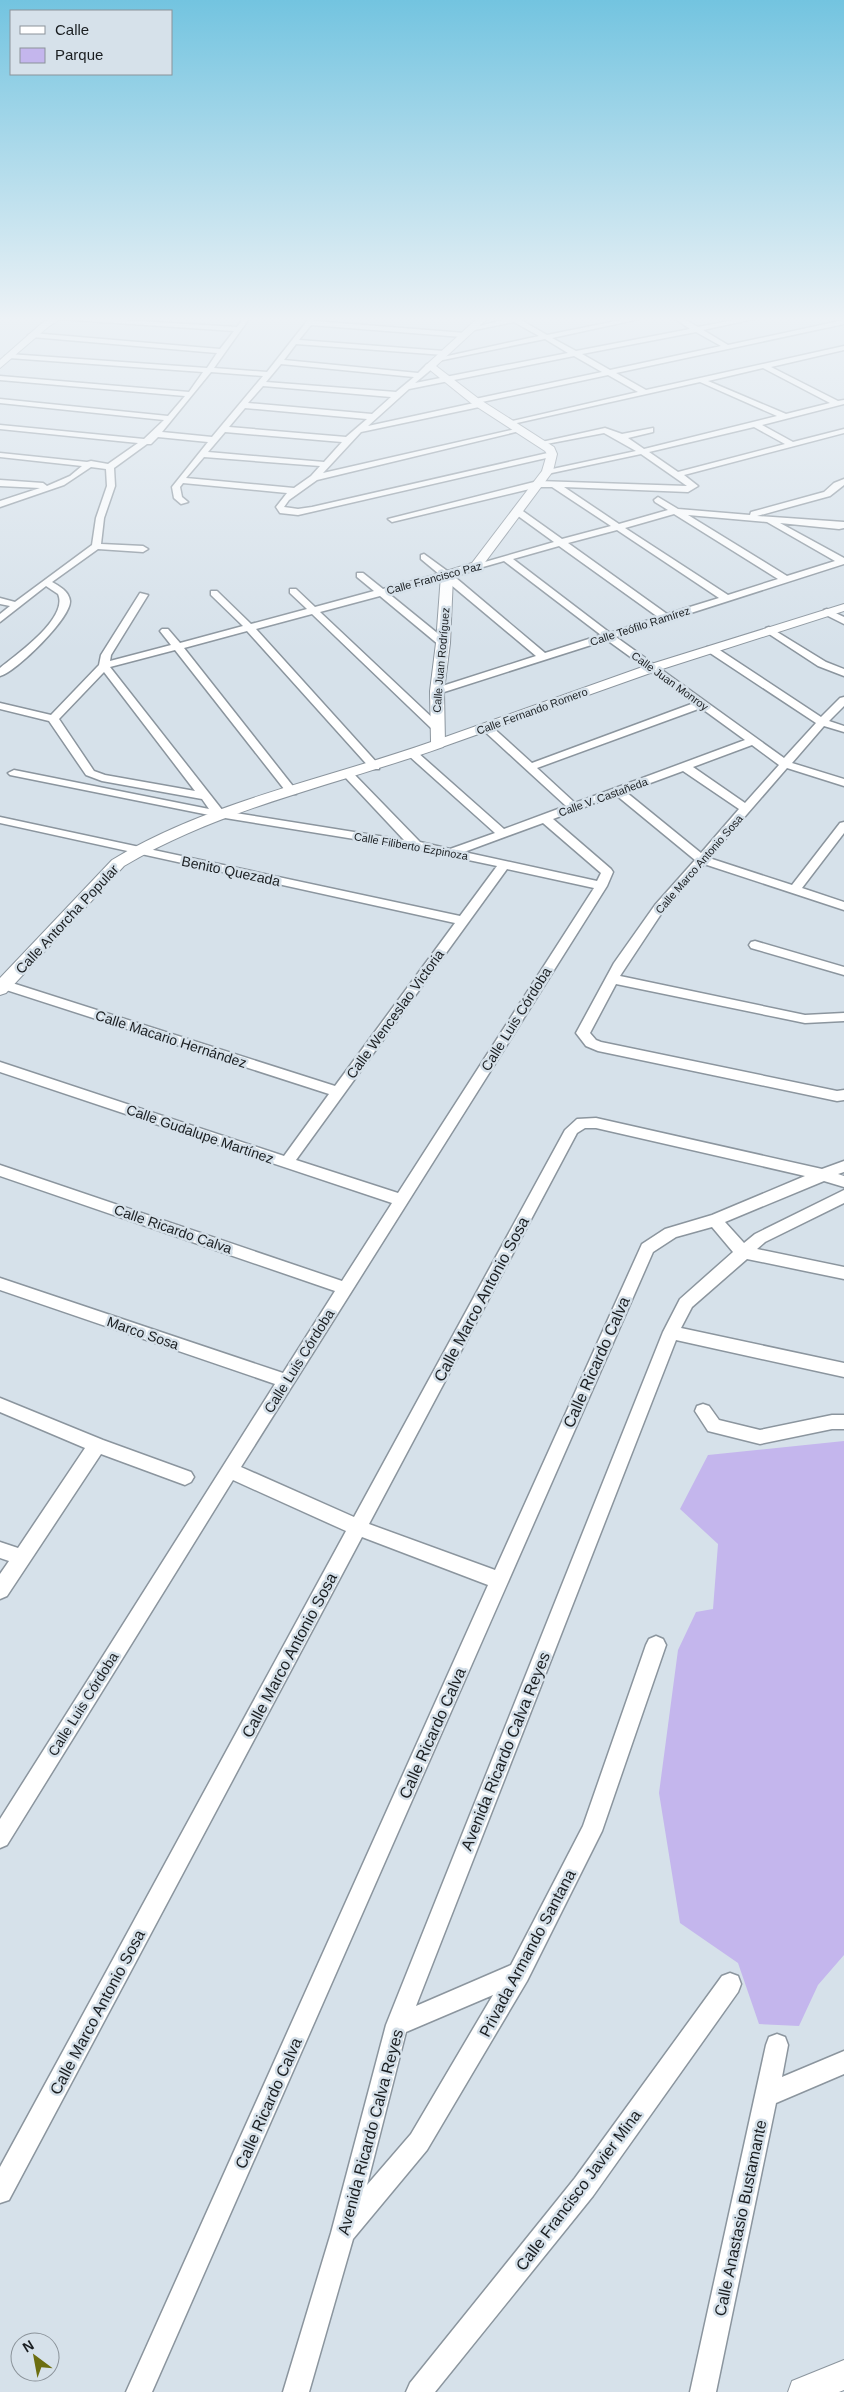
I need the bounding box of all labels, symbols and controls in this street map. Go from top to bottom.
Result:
legend [10,10,172,75]
text: Calle [55,21,89,38]
text: Parque [55,46,103,63]
street label: Calle Francisco Paz [385,560,483,596]
street label: Calle Teófilo Ramírez [589,604,691,648]
street label: Calle Juan Rodríguez [430,607,452,713]
street label: Calle Juan Monroy [629,649,711,713]
street label: Calle Fernando Romero [475,685,589,737]
street label: Calle V. Castañeda [557,775,650,819]
street label: Calle Marco Antonio Sosa [653,812,746,916]
street label: Calle Filiberto Ezpinoza [353,830,470,862]
street label: Benito Quezada [180,853,282,889]
street label: Calle Antorcha Popular [12,861,122,977]
street label: Calle Wenceslao Victoria [343,946,447,1081]
street label: Calle Luis Córdoba [478,964,554,1074]
street label: Calle Macario Hernández [93,1007,249,1071]
street label: Calle Gudalupe Martínez [124,1101,276,1167]
street label: Calle Ricardo Calva [112,1201,234,1257]
street label: Calle Marco Antonio Sosa [431,1214,532,1385]
street label: Calle Ricardo Calva [560,1294,633,1430]
street label: Calle Luis Córdoba [261,1306,337,1416]
street label: Marco Sosa [105,1313,181,1353]
street label: Calle Marco Antonio Sosa [239,1570,340,1741]
street label: Calle Luis Córdoba [45,1649,121,1759]
street label: Avenida Ricardo Calva Reyes [458,1650,553,1853]
street label: Calle Ricardo Calva [396,1665,469,1801]
street label: Privada Armando Santana [476,1867,579,2040]
street label: Calle Marco Antonio Sosa [47,1927,148,2098]
street label: Avenida Ricardo Calva Reyes [335,2027,406,2237]
street label: Calle Ricardo Calva [232,2035,305,2171]
street label: Calle Francisco Javier Mina [512,2107,644,2274]
street label: Calle Anastasio Bustamante [711,2118,770,2318]
north arrow [10,2332,60,2382]
text: N [20,2337,37,2355]

